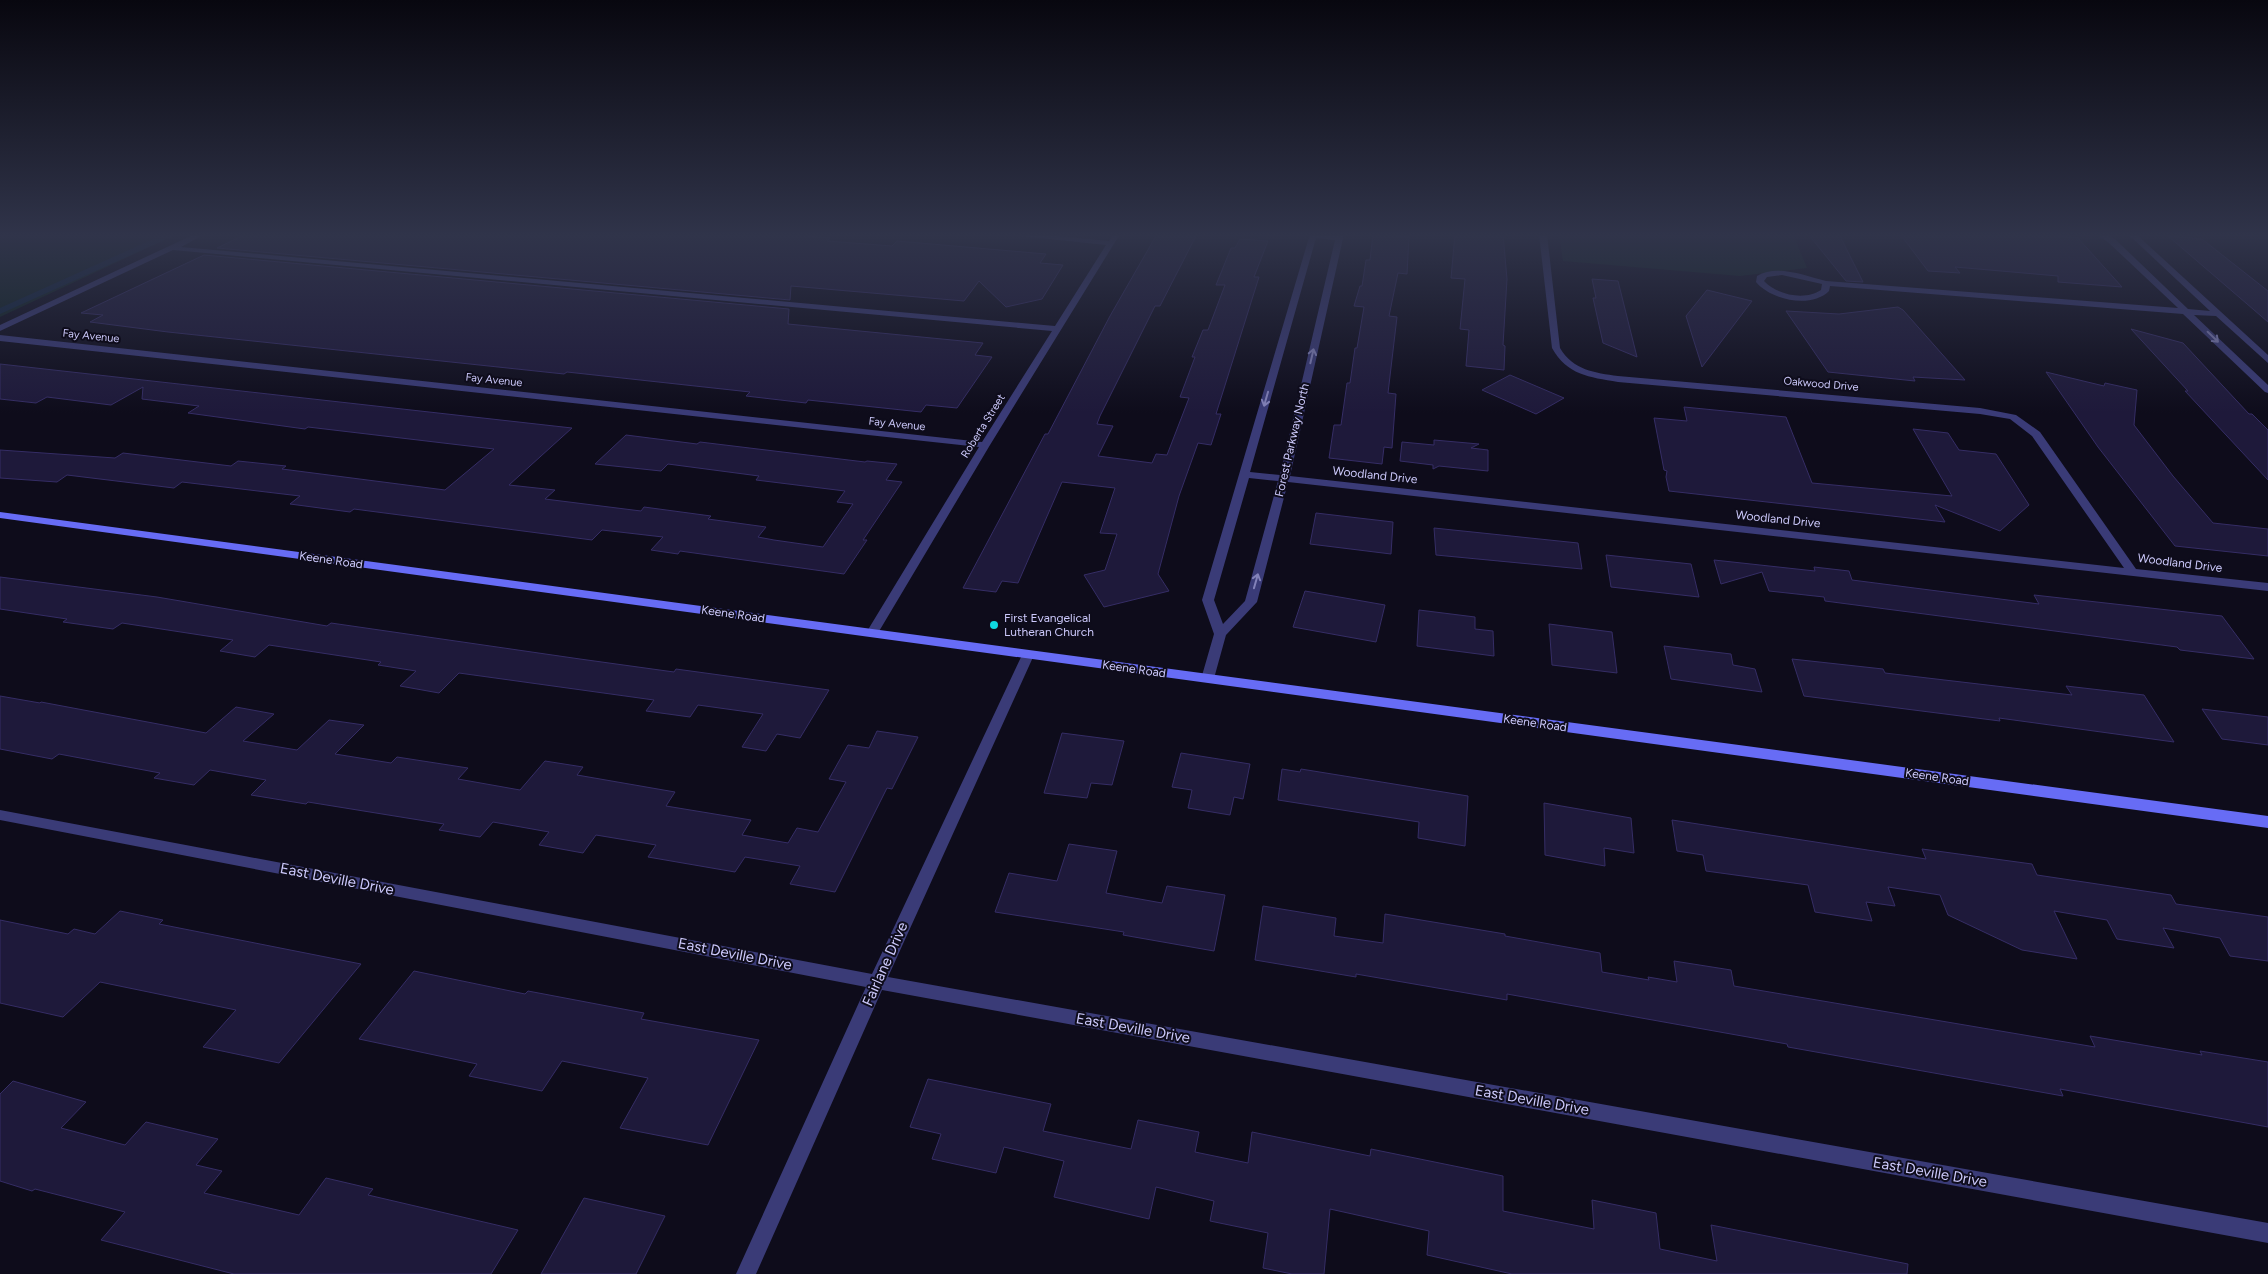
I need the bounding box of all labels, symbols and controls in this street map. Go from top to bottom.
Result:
street label: Fay Avenue [62,327,120,345]
one-way arrow [2206,331,2219,343]
one-way arrow [1308,348,1317,364]
street label: Fay Avenue [465,371,523,389]
street label: Oakwood Drive [1783,374,1859,394]
street label: Forest Parkway North [1272,382,1312,498]
one-way arrow [1261,390,1271,406]
street label: Roberta Street [958,392,1008,460]
street label: Fay Avenue [868,415,926,433]
street label: Woodland Drive [1332,464,1419,486]
street label: Woodland Drive [1735,508,1822,530]
street label: Keene Road [298,549,364,571]
street label: Woodland Drive [2137,551,2224,575]
one-way arrow [1251,573,1261,589]
street label: Keene Road [700,603,766,625]
place label: First Evangelical Lutheran Church [1004,611,1094,639]
marker: First Evangelical Lutheran Church [988,619,1000,631]
street label: Keene Road [1101,658,1167,680]
street label: Keene Road [1502,712,1568,734]
street label: Keene Road [1904,766,1970,788]
street label: East Deville Drive [279,859,395,899]
street label: Fairlane Drive [858,919,912,1009]
street label: East Deville Drive [677,934,793,974]
street label: East Deville Drive [1074,1009,1192,1047]
street label: East Deville Drive [1473,1081,1591,1119]
street label: East Deville Drive [1871,1153,1989,1191]

